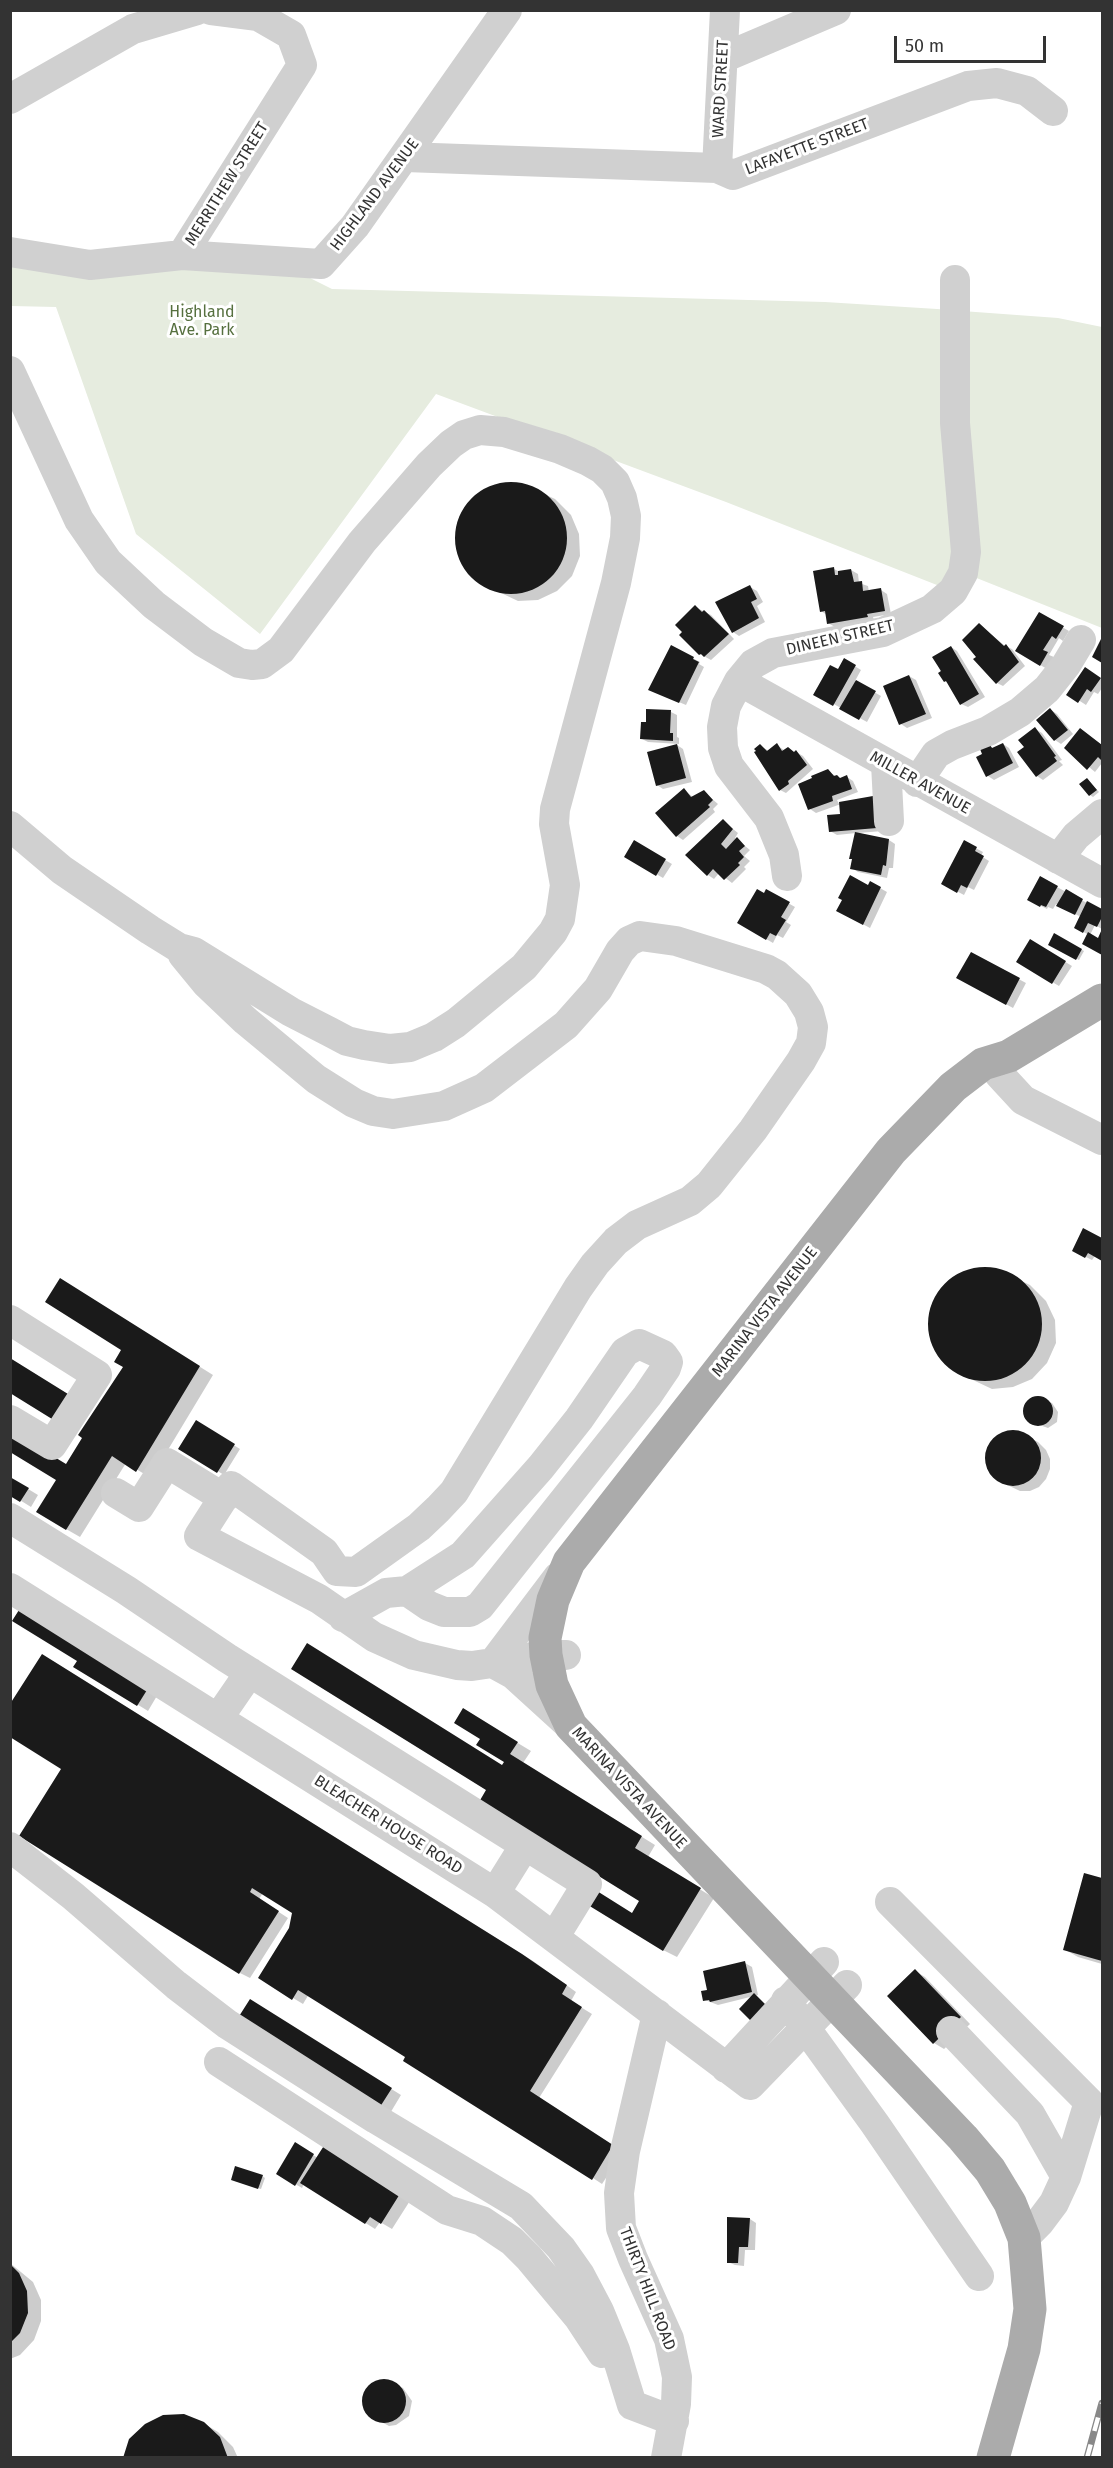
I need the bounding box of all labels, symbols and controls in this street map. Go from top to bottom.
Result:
scale bar [897,24,1048,62]
text: 50 m [905,35,944,57]
street label: WARD STREET [709,39,733,139]
street label: LAFAYETTE STREET [742,115,872,179]
street label: MERRITHEW STREET [181,119,273,249]
street label: HIGHLAND AVENUE [327,135,423,255]
park label: Highland Ave. Park [169,303,235,341]
street label: DINEEN STREET [784,616,896,660]
street label: MILLER AVENUE [866,747,974,819]
street label: MARINA VISTA AVENUE [708,1243,822,1381]
street label: MARINA VISTA AVENUE [568,1723,690,1853]
street label: BLEACHER HOUSE ROAD [310,1771,466,1879]
street label: THIRTY HILL ROAD [615,2225,679,2353]

